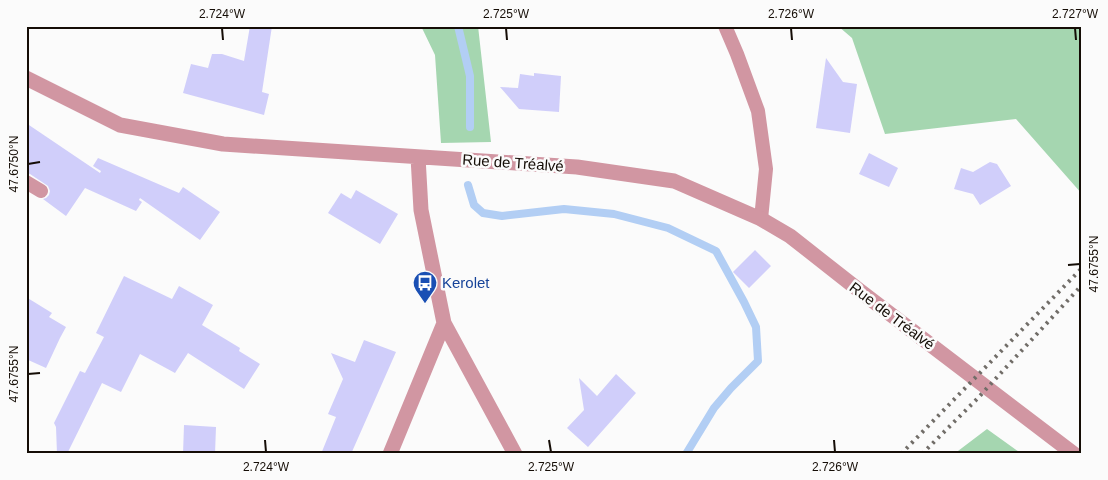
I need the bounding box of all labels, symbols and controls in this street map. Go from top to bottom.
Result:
text: 2.724°W [199,7,246,21]
text: 2.725°W [483,7,530,21]
text: 2.726°W [768,7,815,21]
text: 2.727°W [1052,7,1099,21]
text: 47.6750°N [7,136,21,192]
street label: Rue de Tréalvé [462,150,564,175]
text: 47.6755°N [1087,236,1101,292]
bus stop icon: Kerolet [412,270,438,304]
place label: Kerolet [442,274,490,291]
street label: Rue de Tréalvé [847,278,938,353]
text: 47.6755°N [7,346,21,402]
text: 2.724°W [243,460,290,474]
text: 2.725°W [528,460,575,474]
text: 2.726°W [812,460,859,474]

